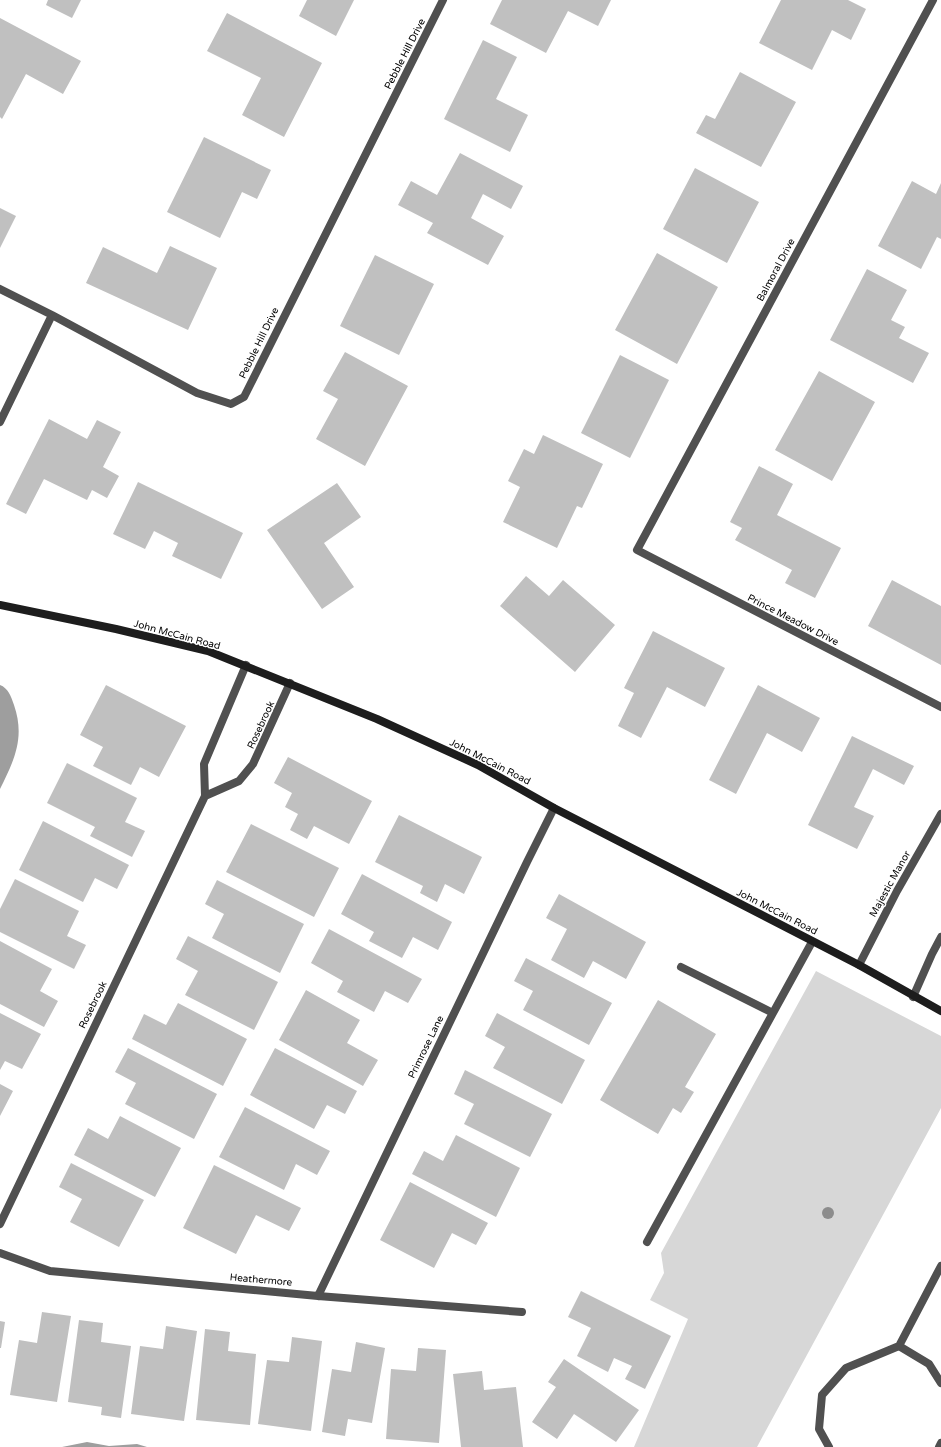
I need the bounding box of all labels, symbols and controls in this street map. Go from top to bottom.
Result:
street label: Pebble Hill Drive [382,16,428,91]
street label: Balmoral Drive [754,236,798,303]
street label: Pebble Hill Drive [237,305,282,381]
street label: Prince Meadow Drive [745,592,841,648]
street label: John McCain Road [132,618,222,652]
street label: Rosebrook [245,699,278,751]
street label: John McCain Road [448,736,532,788]
street label: Majestic Manor [867,849,913,919]
street label: John McCain Road [735,886,819,938]
street label: Rosebrook [76,979,110,1031]
street label: Primrose Lane [406,1013,446,1080]
street label: Heathermore [229,1271,293,1289]

